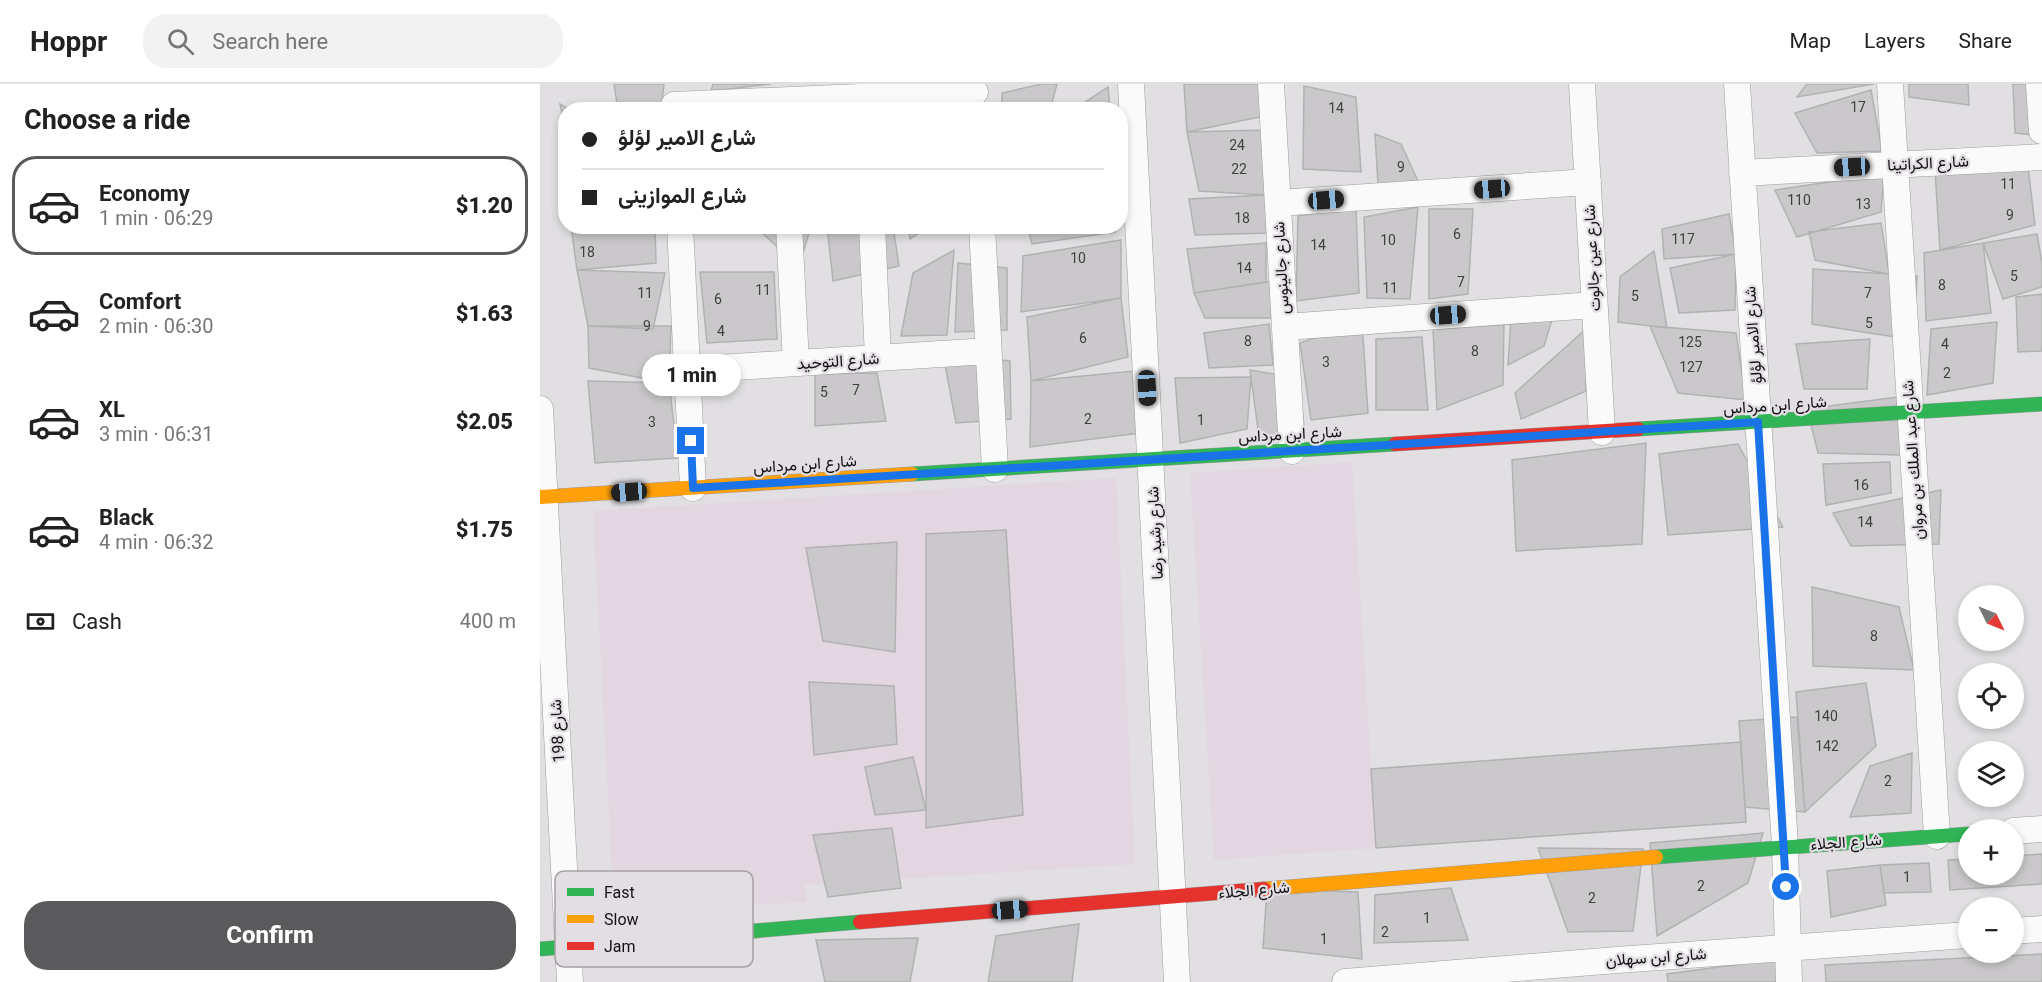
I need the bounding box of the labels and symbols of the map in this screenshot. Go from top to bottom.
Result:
house number: 17 [1850,99,1866,115]
house number: 14 [1328,100,1344,116]
house number: 24 [1229,137,1245,153]
street label: شارع الكراتينا [1887,151,1969,177]
car [1834,157,1870,177]
house number: 9 [1397,159,1405,175]
house number: 22 [1231,161,1247,177]
house number: 11 [2000,176,2016,192]
car [1473,179,1511,199]
car [1307,190,1345,210]
house number: 110 [1787,192,1811,208]
house number: 13 [1855,196,1871,212]
street label: شارع عين جالوت [1580,204,1606,312]
house number: 9 [2006,207,2014,223]
house number: 18 [1234,210,1250,226]
street label: شارع جالينوس [1269,221,1295,315]
house number: 6 [1453,226,1461,242]
house number: 117 [1671,231,1695,247]
house number: 10 [1380,232,1396,248]
house number: 14 [1310,237,1326,253]
house number: 18 [579,244,595,260]
house number: 10 [1070,250,1086,266]
house number: 14 [1236,260,1252,276]
house number: 5 [2010,268,2018,284]
house number: 7 [1457,274,1465,290]
house number: 8 [1938,277,1946,293]
house number: 11 [1382,280,1398,296]
house number: 11 [755,282,771,298]
house number: 11 [637,285,653,301]
house number: 7 [1864,285,1872,301]
street label: شارع الامير لؤلؤ [1740,286,1768,384]
house number: 5 [1631,288,1639,304]
house number: 6 [714,291,722,307]
car [1429,305,1467,325]
house number: 5 [1865,315,1873,331]
house number: 9 [643,318,651,334]
house number: 4 [717,323,725,339]
house number: 6 [1079,330,1087,346]
house number: 8 [1244,333,1252,349]
house number: 125 [1678,334,1702,350]
house number: 4 [1941,336,1949,352]
house number: 8 [1471,343,1479,359]
street label: شارع التوحيد [796,349,880,375]
callout: 1 min [642,354,741,396]
house number: 3 [1322,354,1330,370]
house number: 127 [1679,359,1703,375]
house number: 2 [1943,365,1951,381]
car [1137,370,1157,406]
street label: شارع عبد الملك بن مروان [1898,379,1930,540]
house number: 7 [852,382,860,398]
house number: 5 [820,384,828,400]
street label: شارع ابن مرداس [1723,392,1828,420]
house number: 2 [1084,411,1092,427]
house number: 1 [1197,412,1205,428]
house number: 3 [648,414,656,430]
street label: شارع ابن مرداس [1238,422,1342,448]
route end [677,427,704,454]
street label: شارع ابن مرداس [753,451,858,479]
house number: 16 [1853,477,1869,493]
car [610,482,648,502]
street label: شارع رشيد رضا [1143,486,1169,580]
house number: 14 [1857,514,1873,530]
north arrow [1958,585,2024,651]
house number: 8 [1870,628,1878,644]
street label: شارع 198 [546,699,570,763]
house number: 140 [1814,708,1838,724]
house number: 142 [1815,738,1839,754]
house number: 2 [1884,773,1892,789]
street label: شارع الجلاء [1810,830,1882,856]
house number: 1 [1903,869,1911,885]
legend [555,871,753,967]
route start [1772,873,1799,900]
street label: شارع الجلاء [1218,877,1291,905]
house number: 2 [1697,878,1705,894]
text: Fast [604,883,635,902]
house number: 2 [1588,890,1596,906]
car [991,899,1029,921]
text: Slow [604,910,639,929]
house number: 1 [1423,910,1431,926]
house number: 2 [1381,924,1389,940]
house number: 1 [1320,931,1328,947]
text: Jam [604,937,636,956]
street label: شارع ابن سهلان [1605,944,1707,972]

